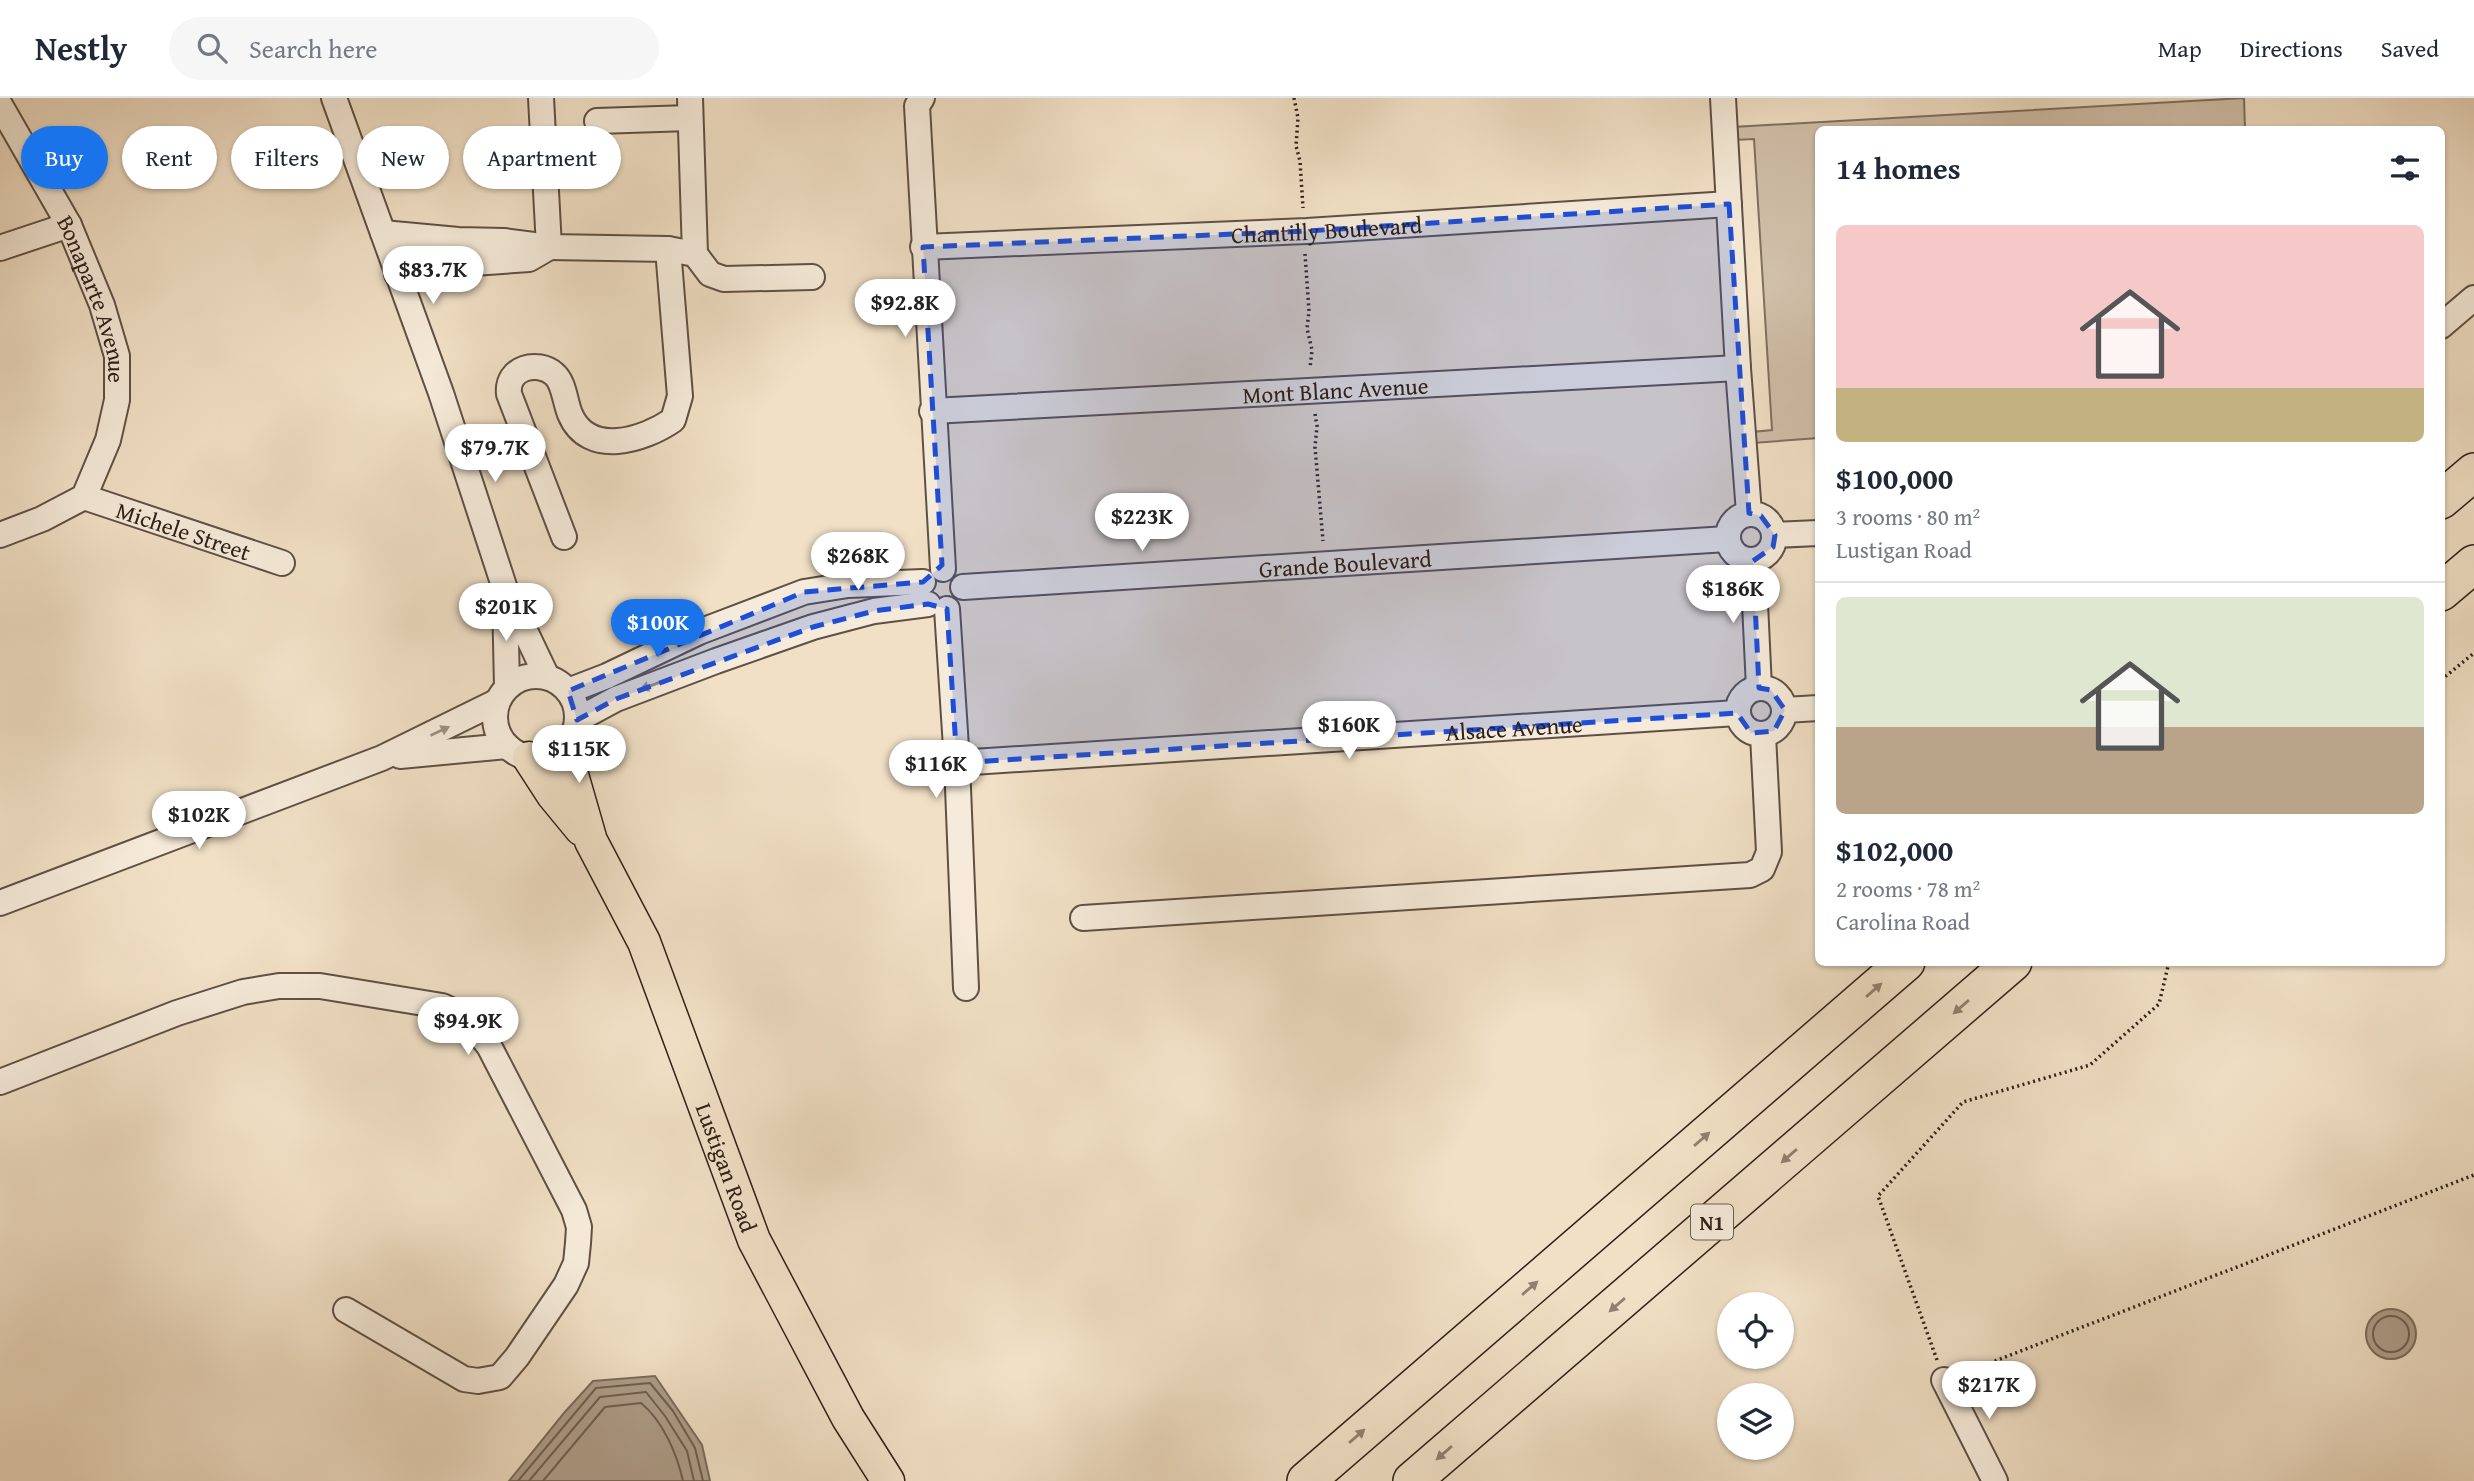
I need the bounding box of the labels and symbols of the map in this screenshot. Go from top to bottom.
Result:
street label: Chantilly Boulevard [1230,207,1424,251]
street label: Bonaparte Avenue [50,209,134,383]
pin: $83.7K [376,246,490,306]
pin: $92.8K [848,280,962,339]
street label: Mont Blanc Avenue [1242,368,1429,411]
pin: $79.7K [438,424,552,484]
street label: Michele Street [112,492,255,568]
pin: $223K [1093,494,1191,553]
pin: $268K [809,532,907,592]
street label: Grande Boulevard [1258,541,1433,585]
pin: $186K [1684,566,1782,625]
pin: $201K [457,584,555,643]
pin: $100K [609,600,707,659]
one-way arrow [639,681,660,692]
pin: $160K [1300,702,1398,761]
street label: Alsace Avenue [1444,706,1583,748]
one-way arrow [430,725,450,736]
pin: $115K [530,726,628,785]
pin: $116K [887,740,985,800]
pin: $102K [150,792,248,851]
one-way arrow [1865,982,1883,998]
pin: $94.9K [411,998,525,1057]
one-way arrow [1952,999,1970,1015]
street label: Lustigan Road [688,1098,766,1237]
one-way arrow [1693,1132,1710,1147]
one-way arrow [1780,1148,1798,1164]
road number: N1 [1691,1204,1733,1240]
one-way arrow [1521,1281,1538,1296]
one-way arrow [1608,1297,1625,1312]
pin: $217K [1940,1362,2038,1421]
one-way arrow [1349,1429,1366,1444]
one-way arrow [1436,1445,1453,1460]

